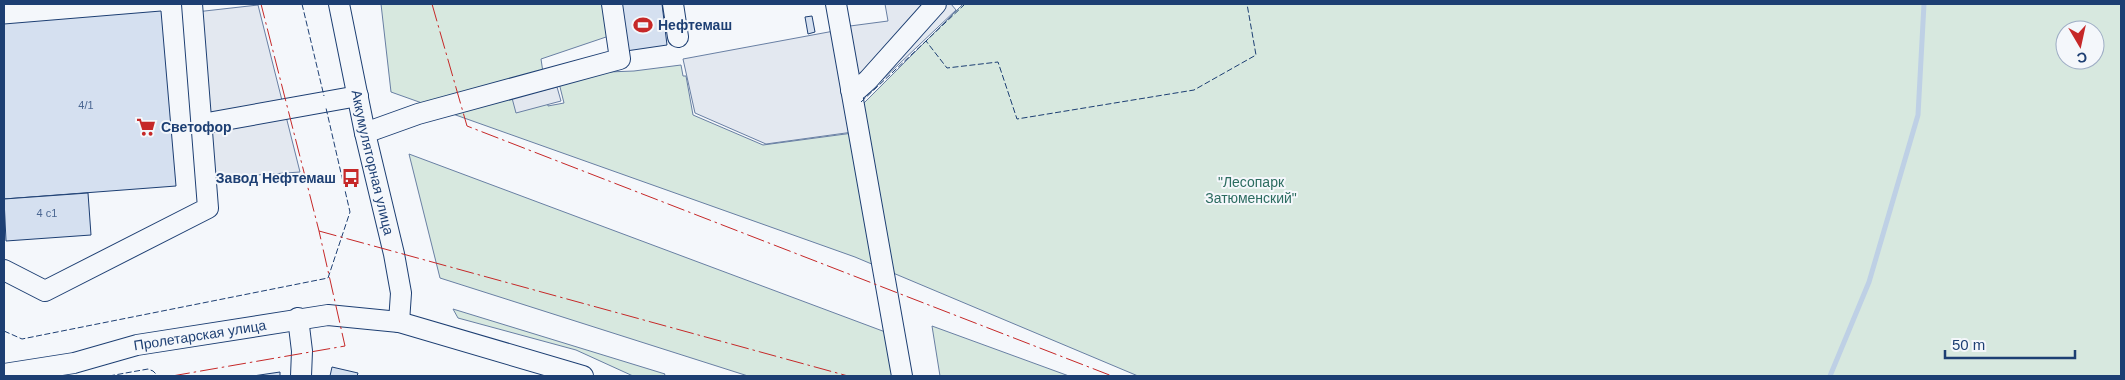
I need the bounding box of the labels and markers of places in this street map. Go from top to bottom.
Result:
sports icon: Нефтемаш [632,14,654,36]
place label: Нефтемаш [658,17,732,33]
supermarket icon: Светофор [135,116,157,138]
place label: Светофор [161,119,232,135]
bus stop icon: Завод Нефтемаш [340,167,362,189]
place label: Завод Нефтемаш [216,170,336,186]

